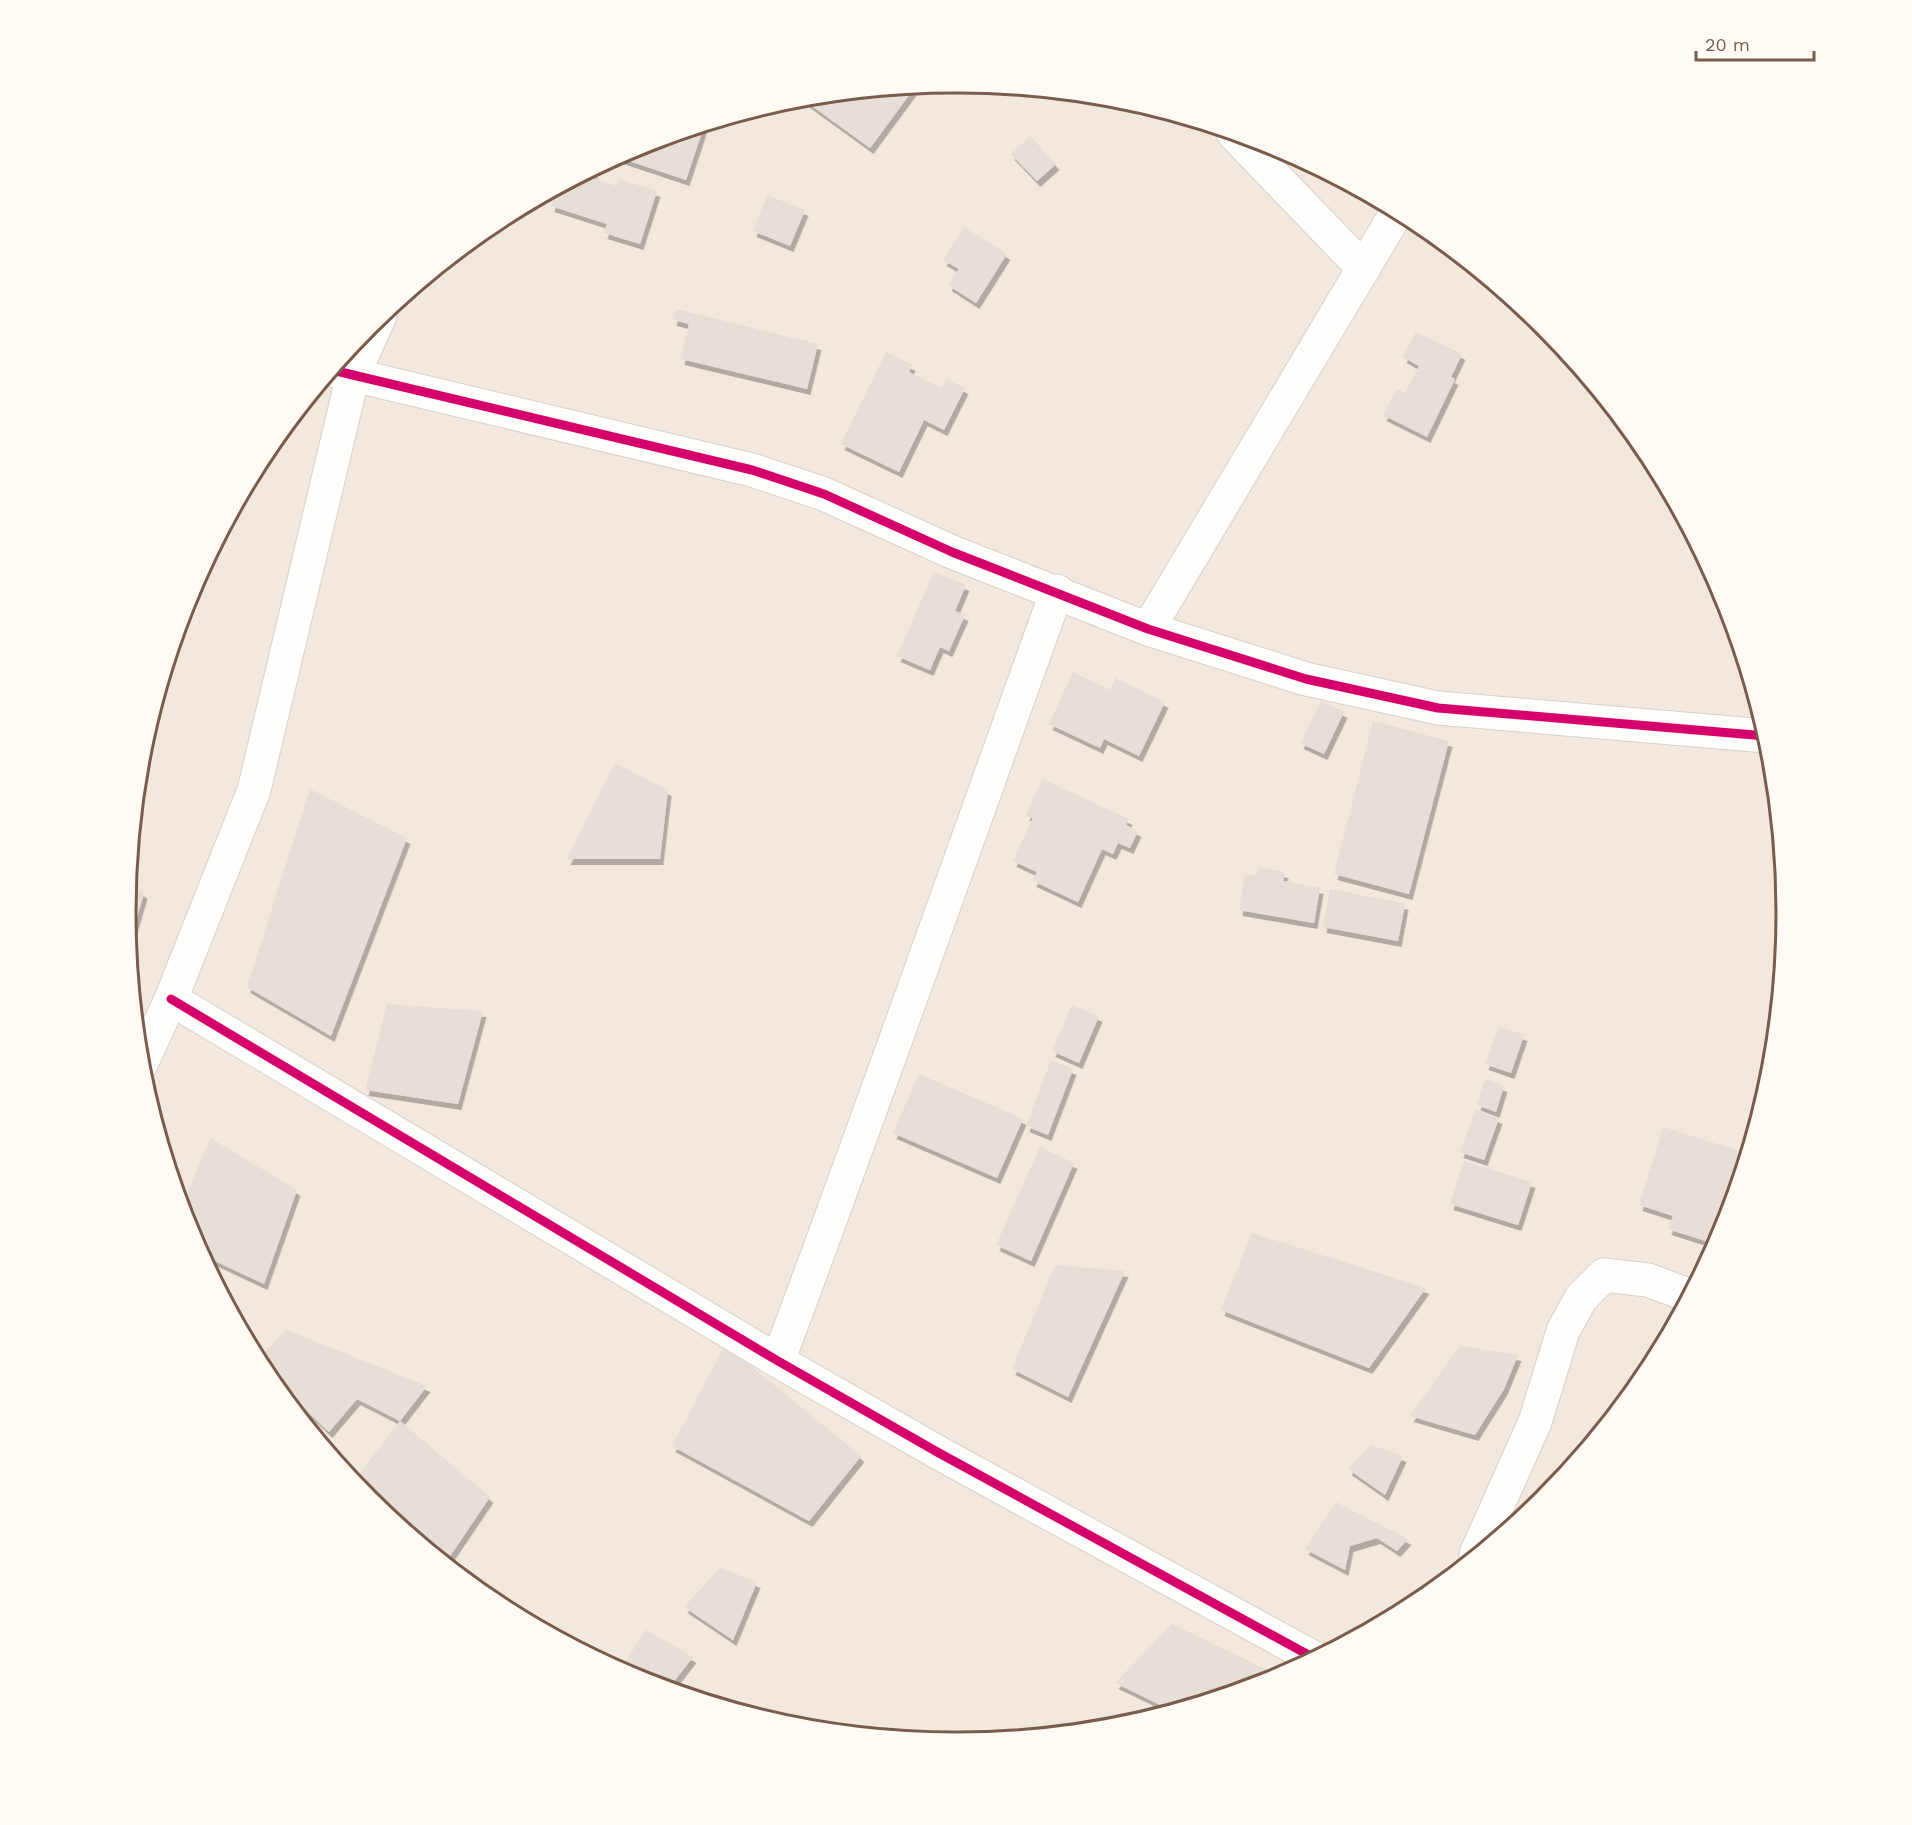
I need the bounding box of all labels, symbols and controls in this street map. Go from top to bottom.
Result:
scale bar [1696,24,1814,62]
text: 20 m [1705,34,1750,55]

